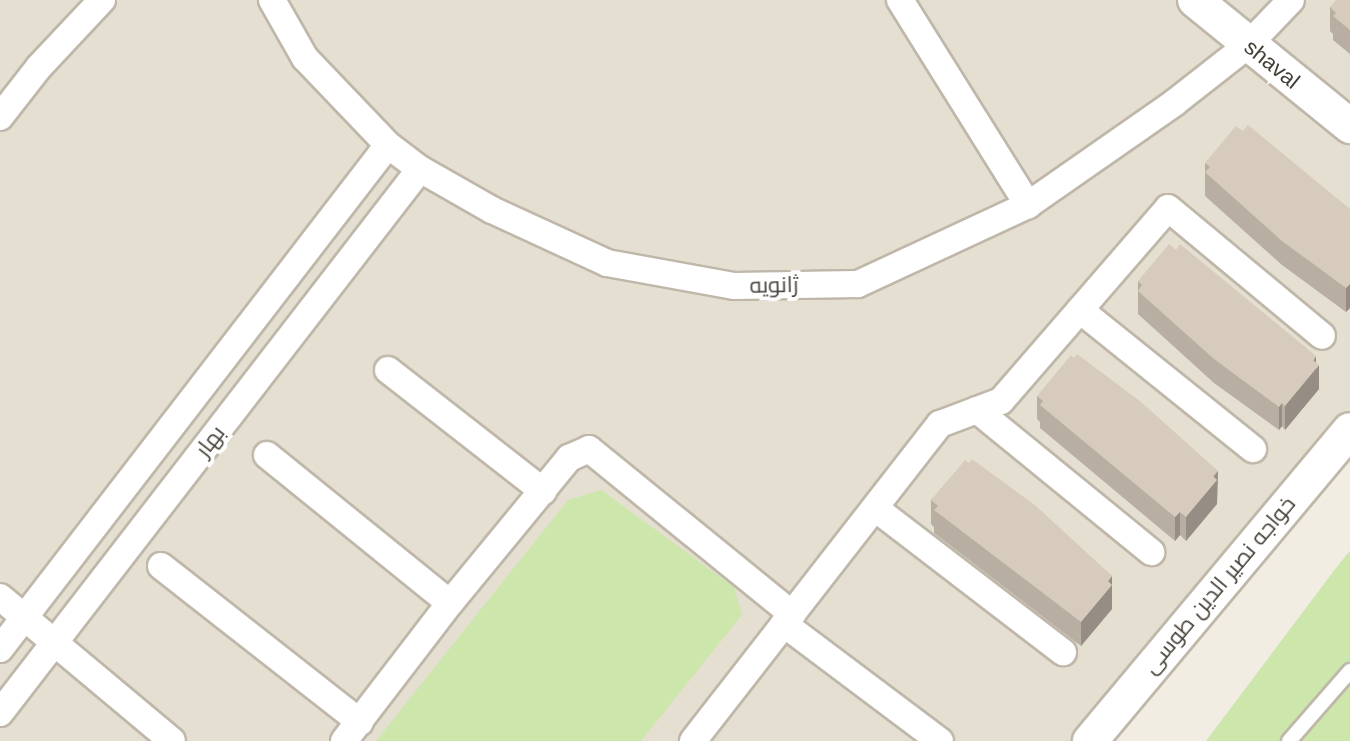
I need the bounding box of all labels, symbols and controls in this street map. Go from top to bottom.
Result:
street label: shaval [1239,34,1305,94]
street label: ژانویه [749,271,799,299]
street label: بهار [190,420,230,462]
street label: خواجه نصیر الدین طوسی [1137,491,1301,679]

